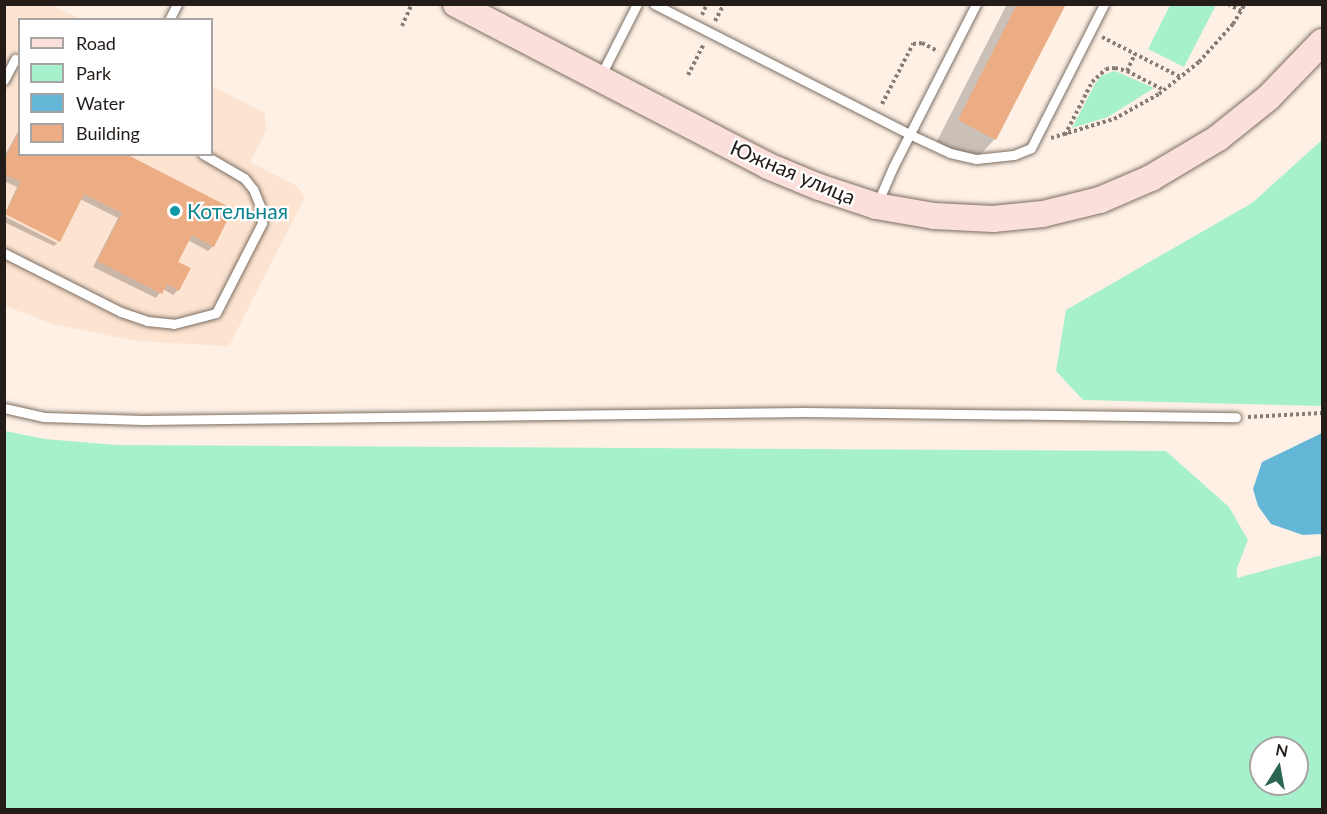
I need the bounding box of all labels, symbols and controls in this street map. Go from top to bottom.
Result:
legend [18,18,213,156]
text: Road [76,32,116,54]
text: Park [76,62,111,84]
text: Water [76,92,125,114]
text: Building [76,122,140,144]
street label: Южная улица [727,134,859,210]
place label: Котельная [187,198,288,224]
marker: Котельная [168,204,182,218]
north arrow [1249,736,1309,796]
text: N [1274,739,1290,760]

